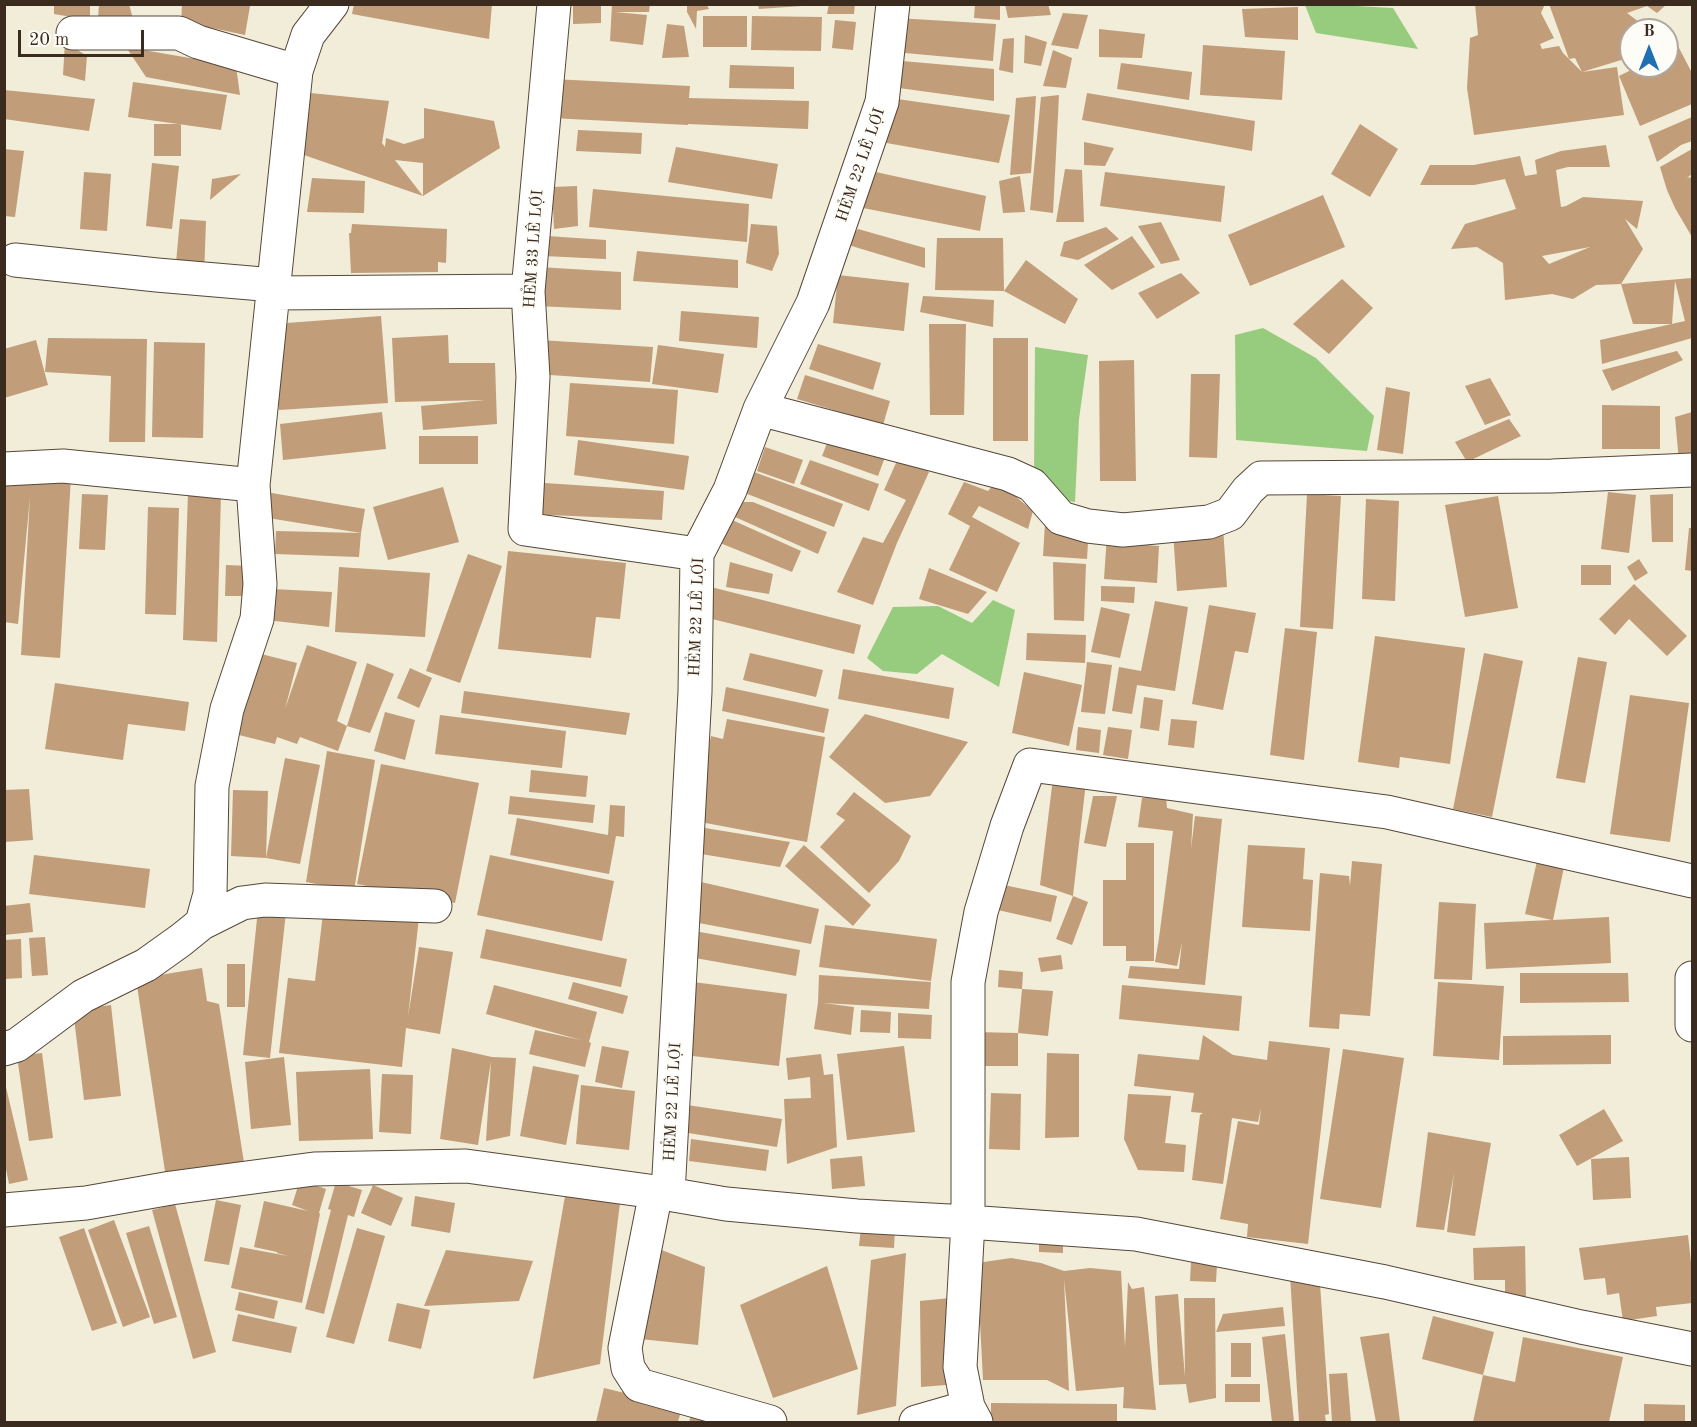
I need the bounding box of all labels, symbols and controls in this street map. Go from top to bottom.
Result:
scale bar [21,18,147,56]
north arrow [1619,18,1679,78]
text: B [1643,24,1655,40]
text: 20 m [29,31,69,49]
street label: HẺM 22 LÊ LỢI [833,106,889,224]
street label: HẺM 33 LÊ LỢI [520,189,548,309]
street label: HẺM 22 LÊ LỢI [685,557,709,677]
street label: HẺM 22 LÊ LỢI [660,1042,686,1162]

